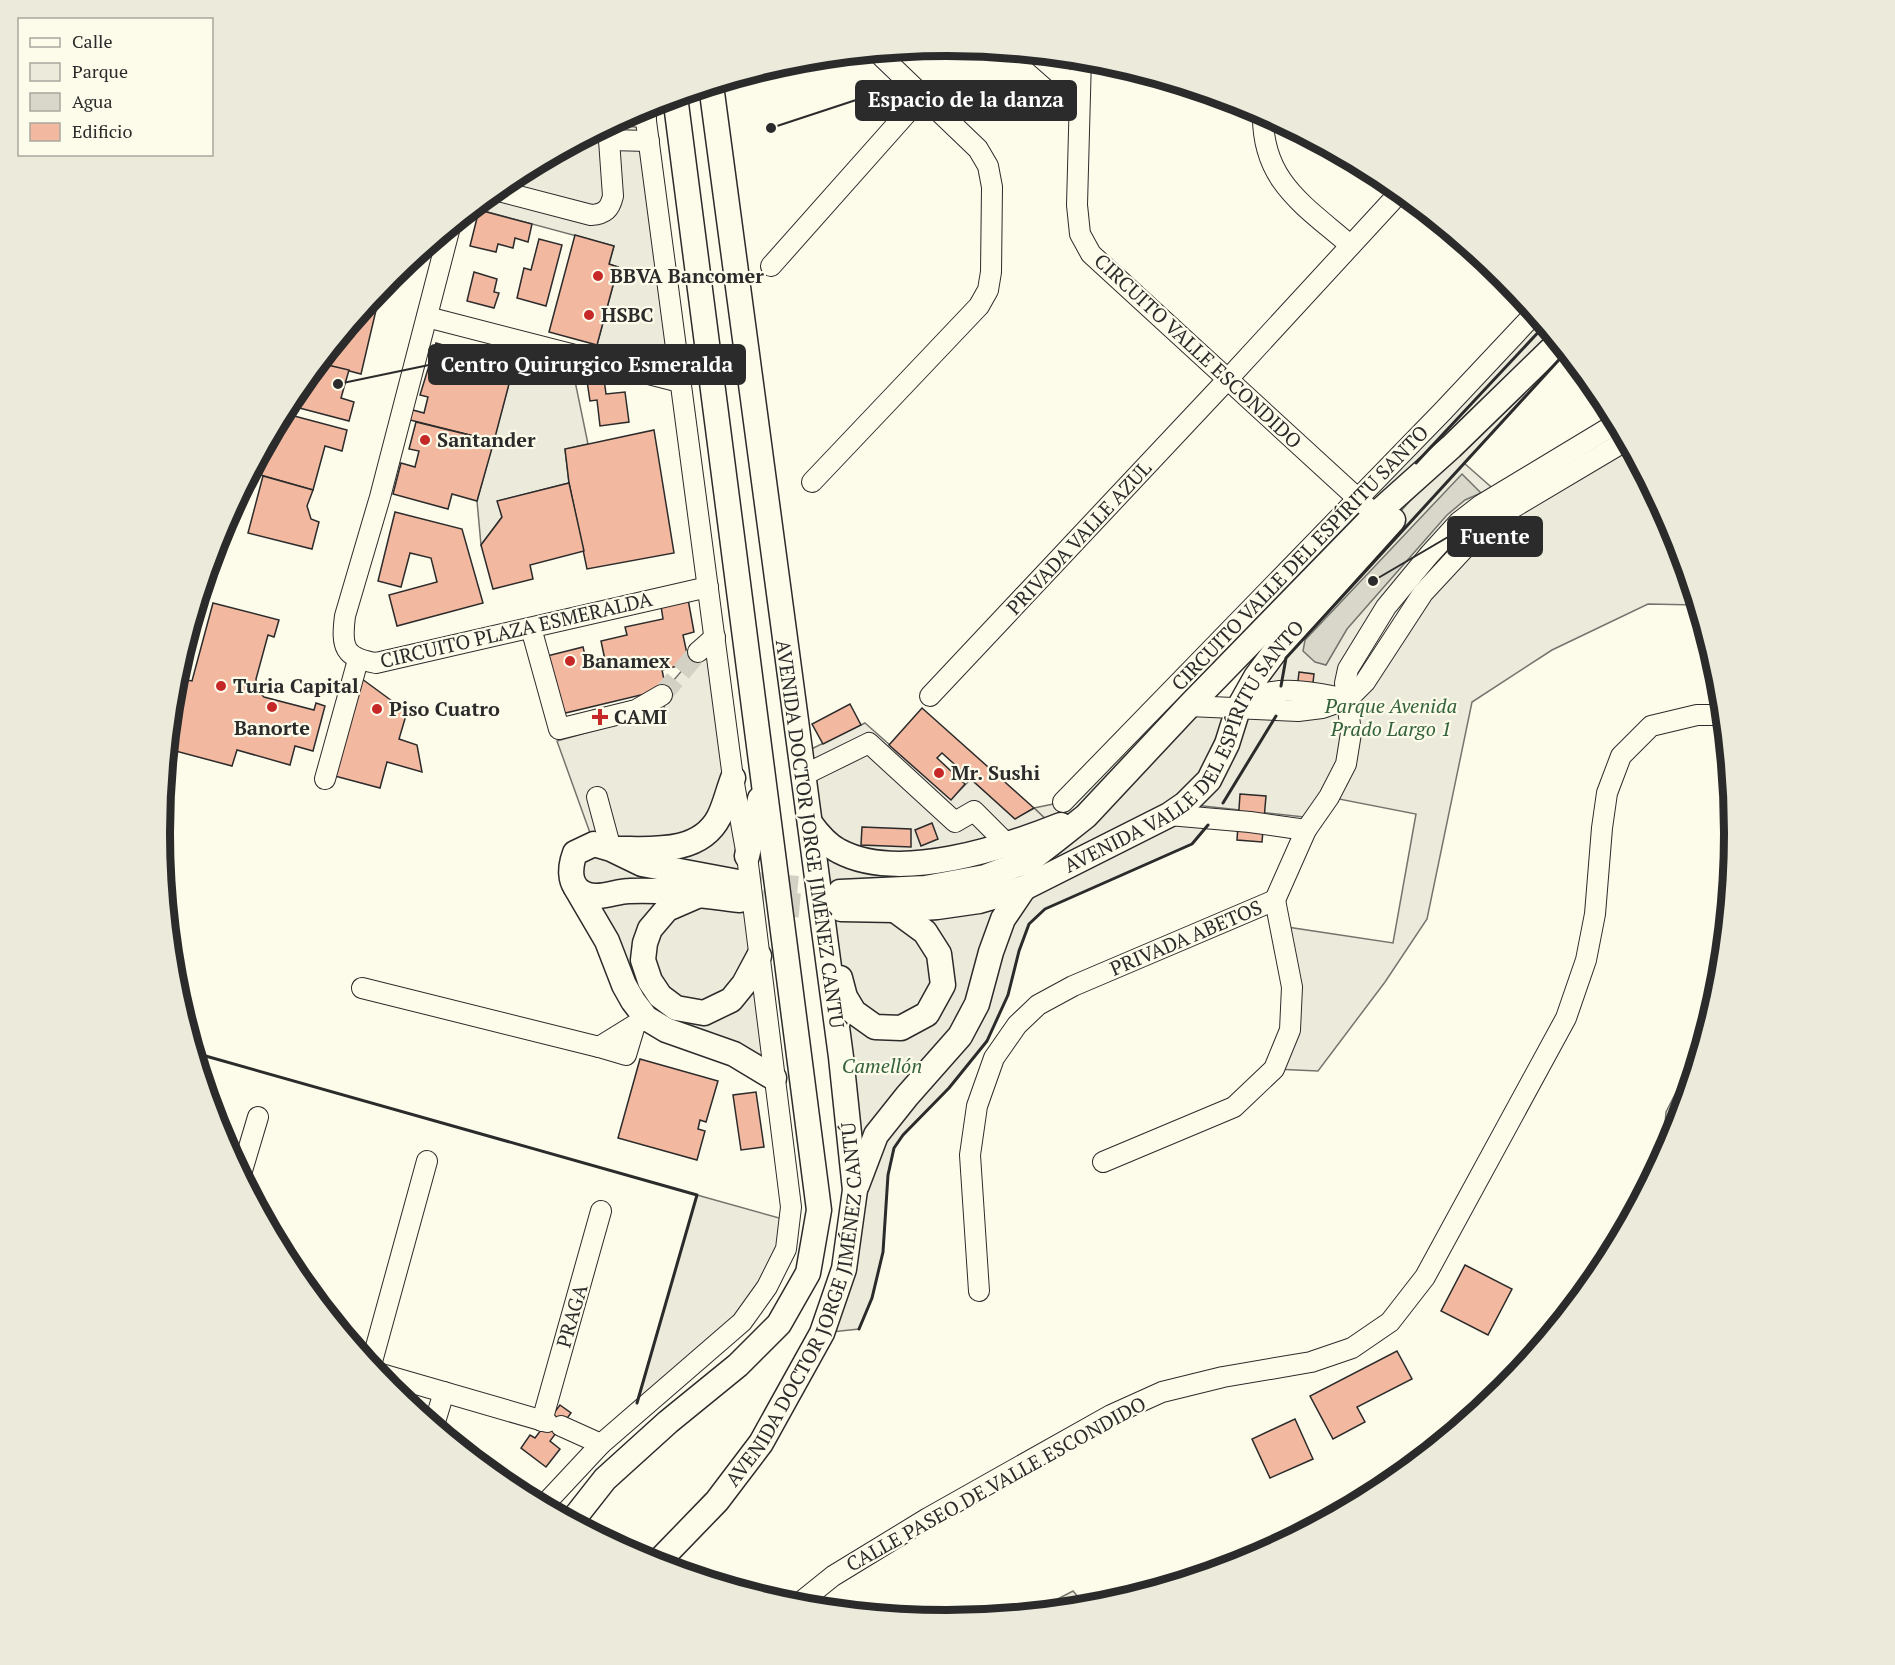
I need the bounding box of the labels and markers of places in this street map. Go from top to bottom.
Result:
callout: Espacio de la danza [856,81,1076,120]
place label: BBVA Bancomer [610,262,764,289]
marker: BBVA Bancomer [591,269,605,283]
place label: HSBC [601,301,654,328]
marker: HSBC [582,308,596,322]
callout: Centro Quirurgico Esmeralda [429,345,745,384]
place label: Santander [437,426,536,453]
marker: Santander [418,433,432,447]
callout: Fuente [1448,517,1542,556]
place label: Banamex [582,647,670,674]
marker: Banamex [563,654,577,668]
place label: Turia Capital [233,672,359,699]
marker: Turia Capital [214,679,228,693]
place label: Piso Cuatro [389,695,500,722]
marker: Banorte [265,700,279,714]
marker: Piso Cuatro [370,702,384,716]
place label: CAMI [614,703,667,730]
marker: CAMI [591,708,609,726]
place label: Banorte [234,714,310,741]
place label: Mr. Sushi [951,759,1040,786]
marker: Mr. Sushi [932,766,946,780]

